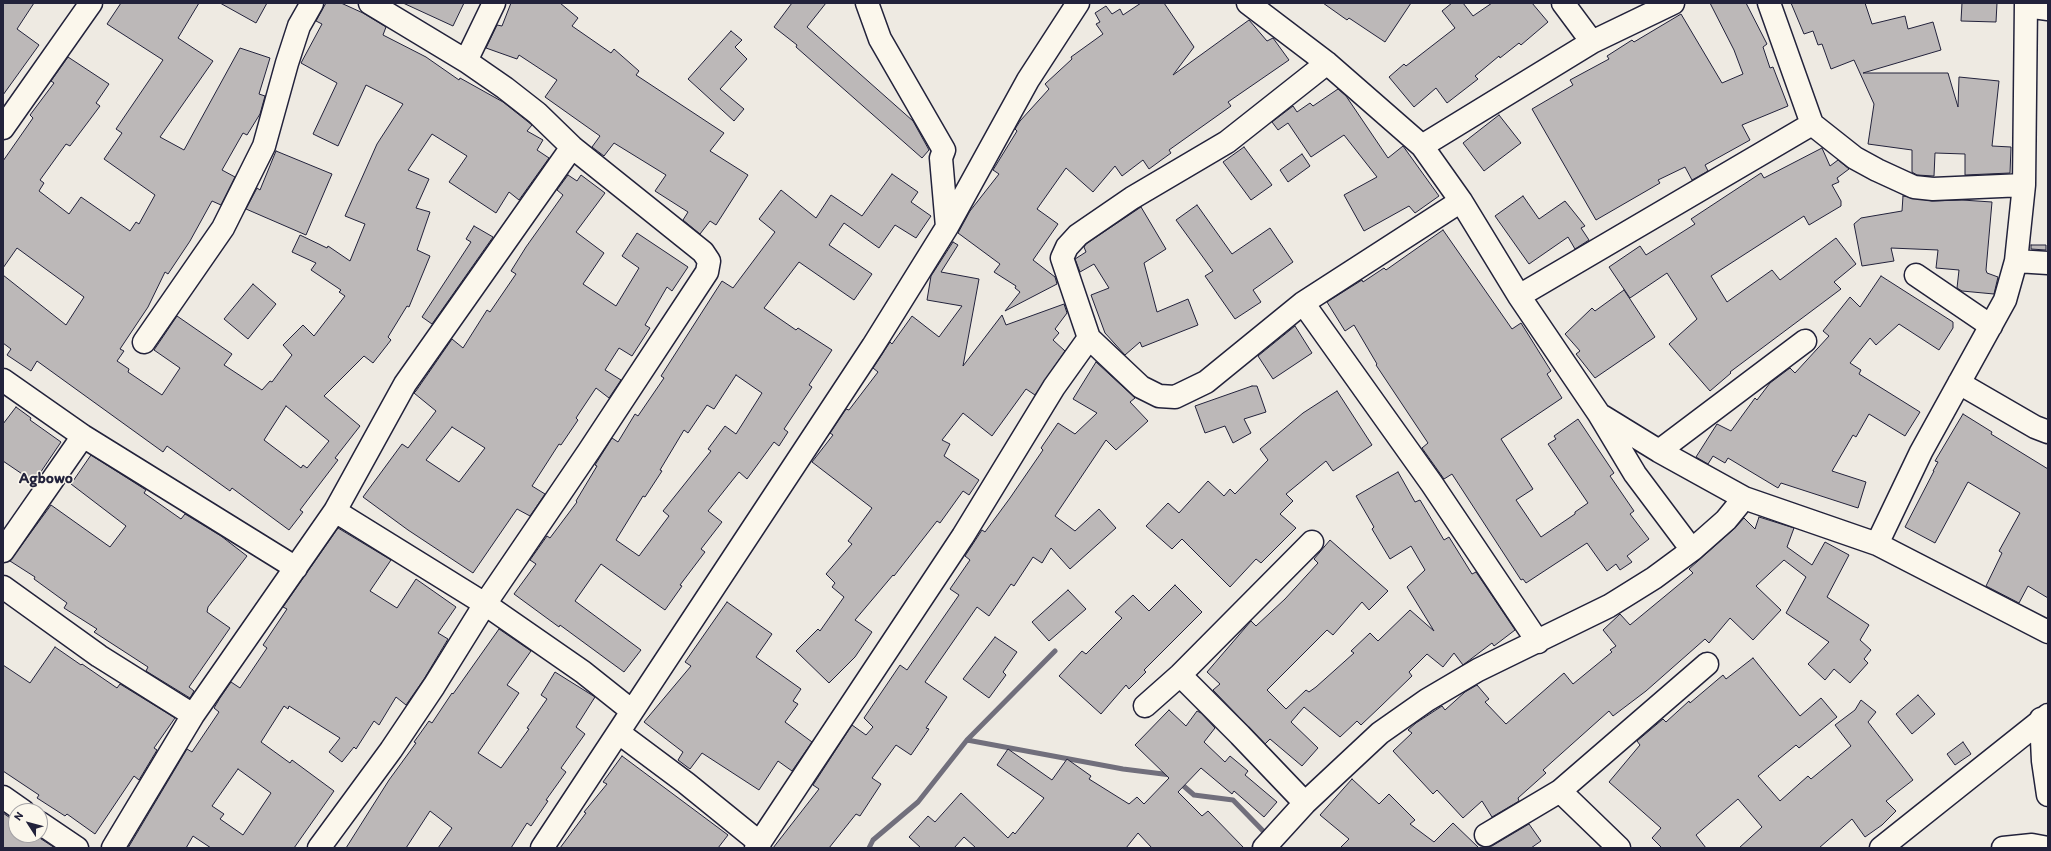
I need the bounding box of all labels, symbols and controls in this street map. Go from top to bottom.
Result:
district label: Agbowo [19,469,73,489]
north arrow [8,803,48,843]
text: N [11,809,26,823]

